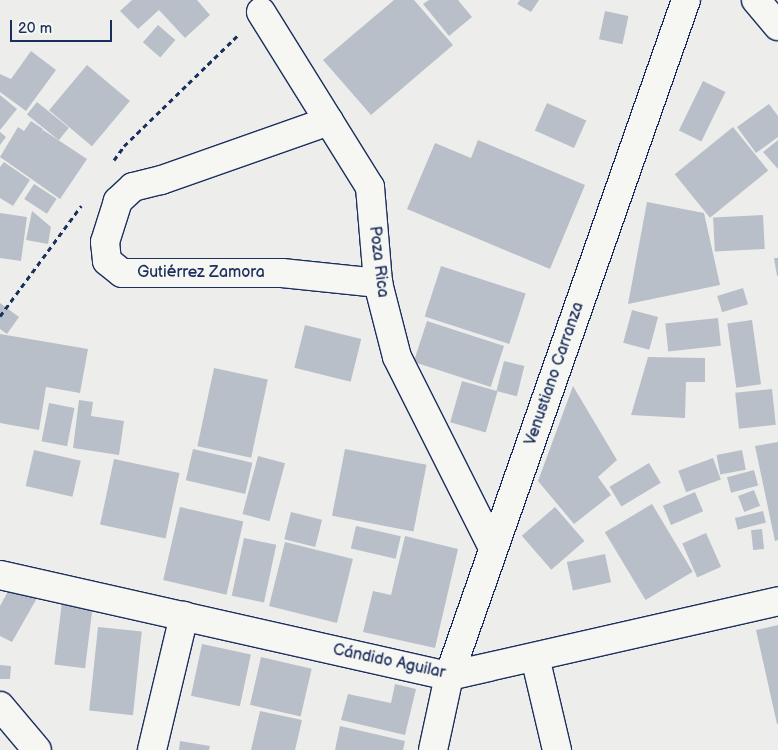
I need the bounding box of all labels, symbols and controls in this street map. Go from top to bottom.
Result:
scale bar [12,10,115,42]
text: 20 m [18,19,52,38]
street label: Poza Rica [364,225,392,299]
street label: Gutiérrez Zamora [137,263,265,283]
street label: Venustiano Carranza [521,300,589,448]
street label: Cándido Aguilar [331,641,447,683]

